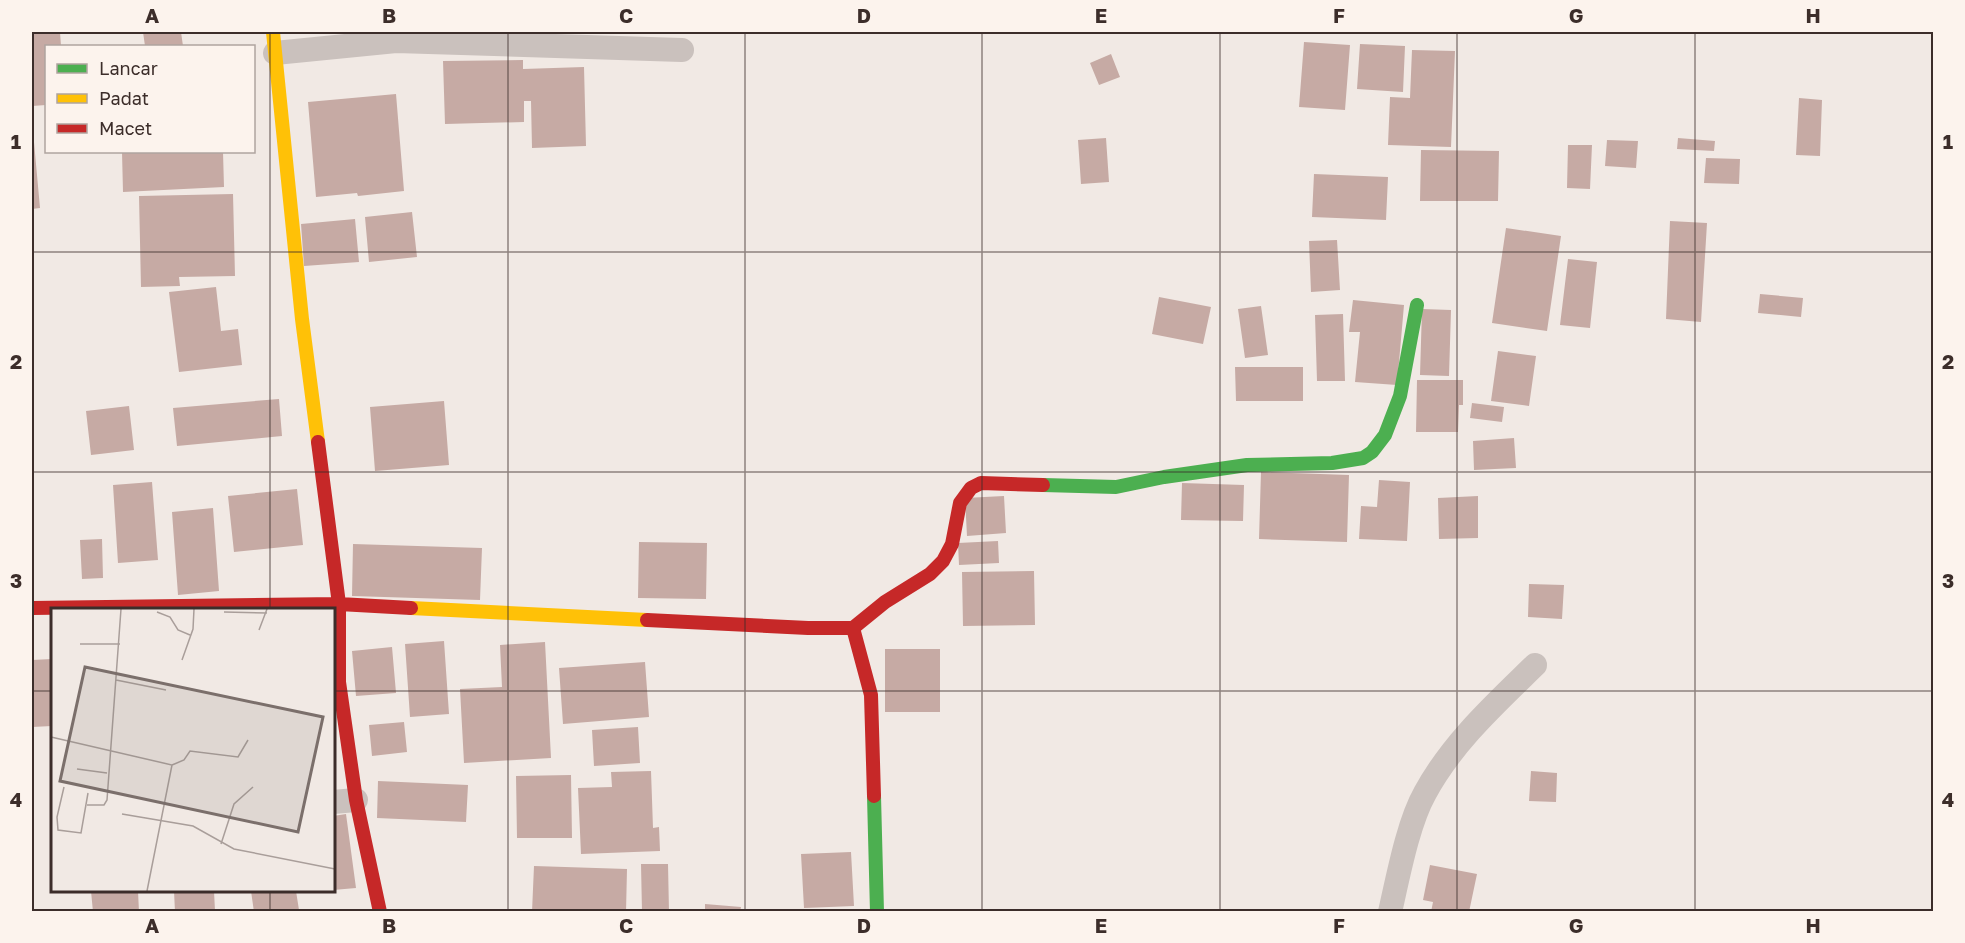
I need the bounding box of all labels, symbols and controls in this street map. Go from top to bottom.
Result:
text: A [145,3,159,27]
text: B [382,3,396,27]
text: C [619,3,633,27]
text: D [857,3,871,27]
text: E [1095,3,1107,27]
text: F [1333,3,1345,27]
text: G [1569,3,1583,27]
text: H [1805,3,1821,27]
legend [45,45,255,153]
text: Lancar [99,57,158,79]
text: Padat [99,87,149,109]
text: Macet [99,117,152,139]
text: 1 [11,129,21,153]
text: 1 [1943,129,1953,153]
text: 2 [10,349,22,373]
text: 2 [1942,349,1954,373]
text: 3 [10,568,22,592]
text: 3 [1942,568,1954,592]
inset map [51,608,334,892]
text: 4 [10,787,22,811]
text: 4 [1942,787,1954,811]
text: A [145,913,159,937]
text: B [382,913,396,937]
text: C [619,913,633,937]
text: D [857,913,871,937]
text: E [1095,913,1107,937]
text: F [1333,913,1345,937]
text: G [1569,913,1583,937]
text: H [1805,913,1821,937]

